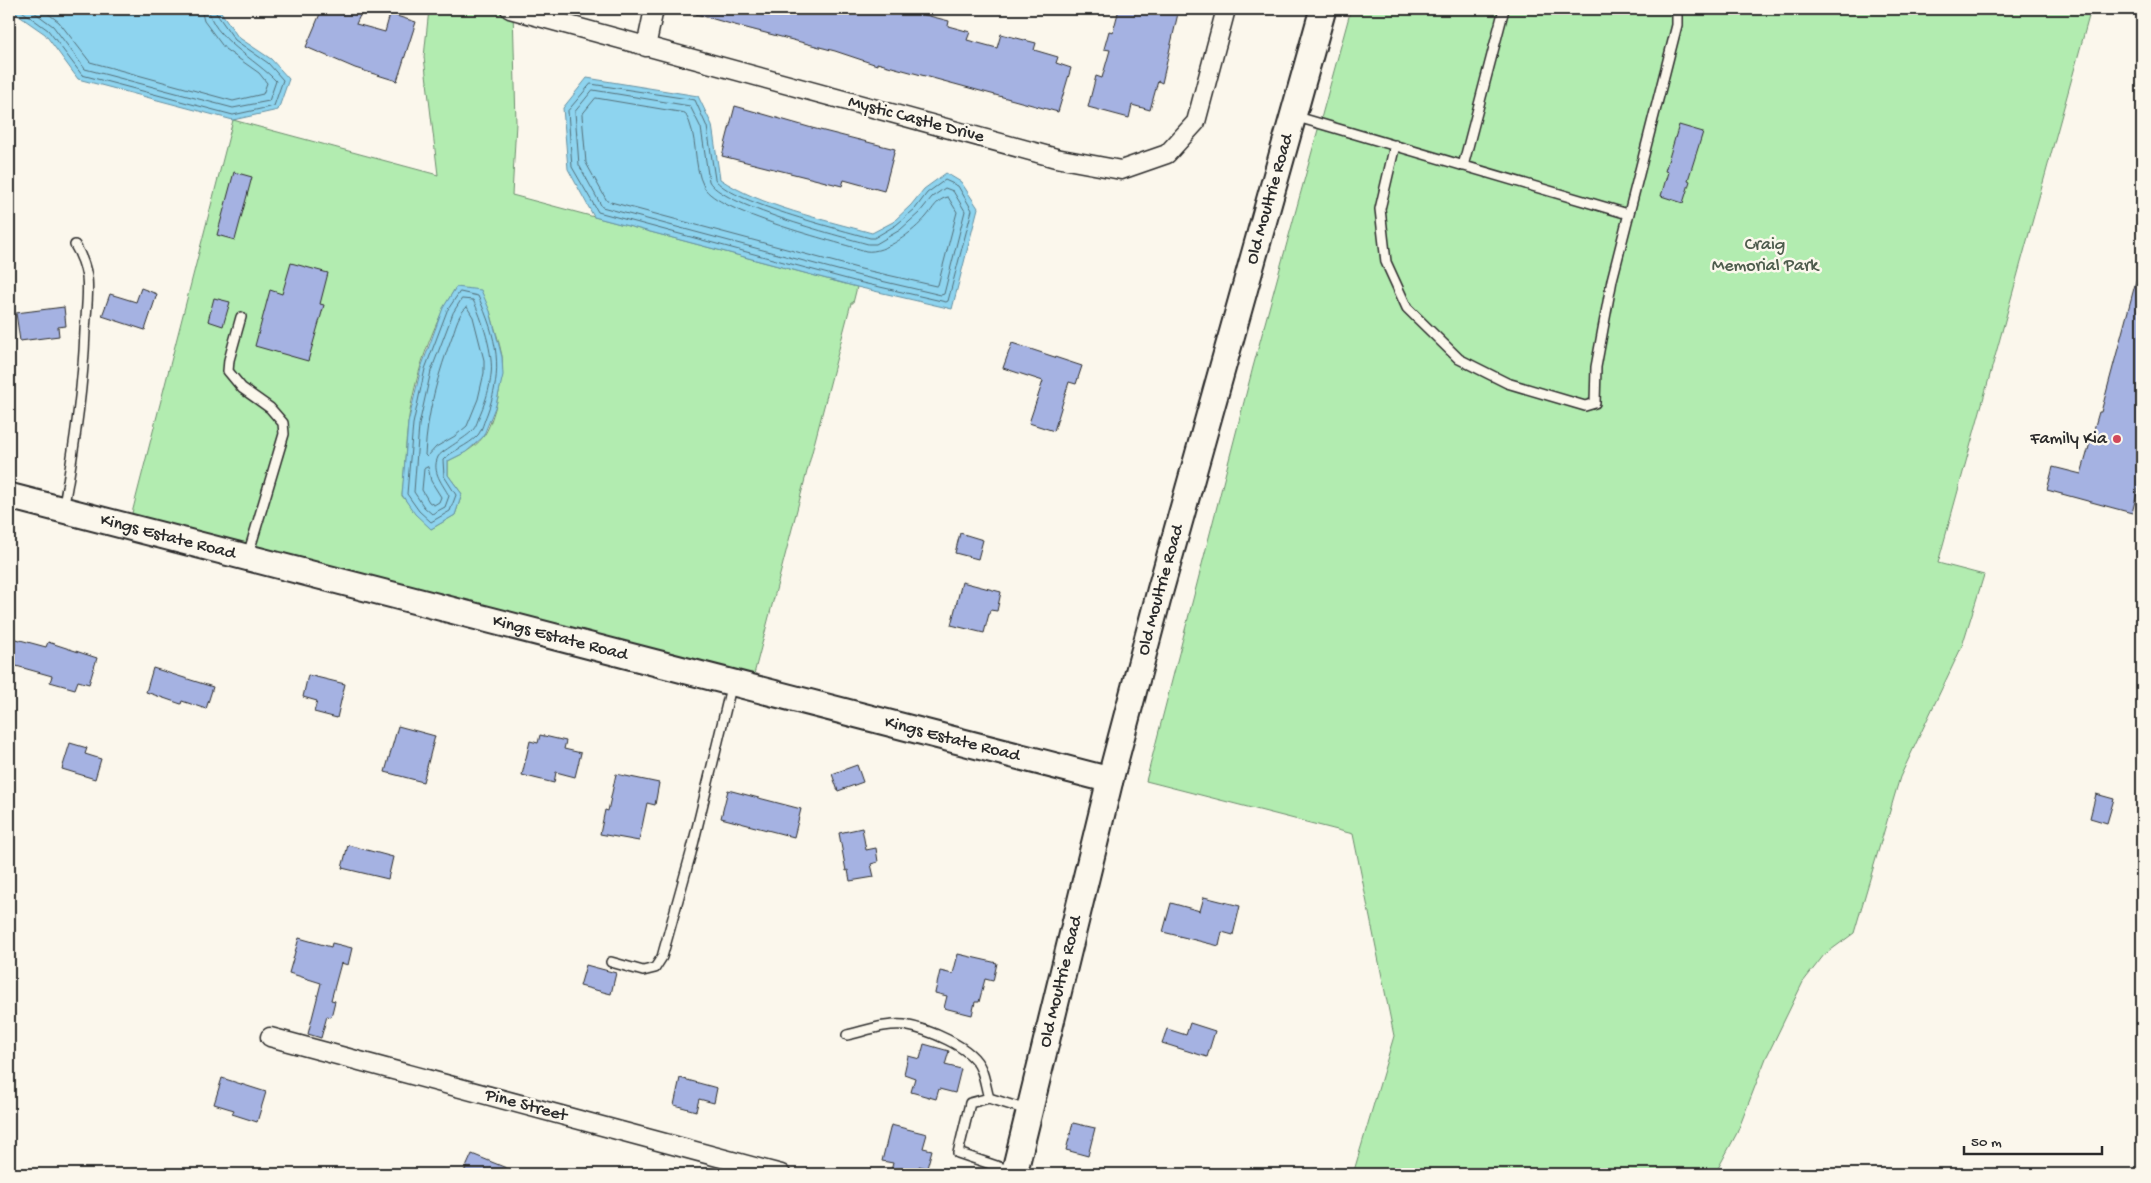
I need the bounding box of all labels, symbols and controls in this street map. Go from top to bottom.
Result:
street label: Mystic Castle Drive [846,92,987,148]
street label: Old Moultrie Road [1242,130,1298,267]
park label: Craig Memorial Park [1712,235,1820,277]
place label: Family Kia [2029,429,2108,450]
marker: Family Kia [2111,433,2123,445]
street label: Kings Estate Road [98,509,239,565]
street label: Old Moultrie Road [1133,521,1189,658]
street label: Kings Estate Road [490,611,631,666]
street label: Kings Estate Road [882,712,1023,767]
street label: Old Moultrie Road [1035,912,1087,1049]
street label: Pine Street [482,1085,571,1127]
scale bar [1964,1123,2101,1155]
text: 50 m [1971,1134,2002,1152]

